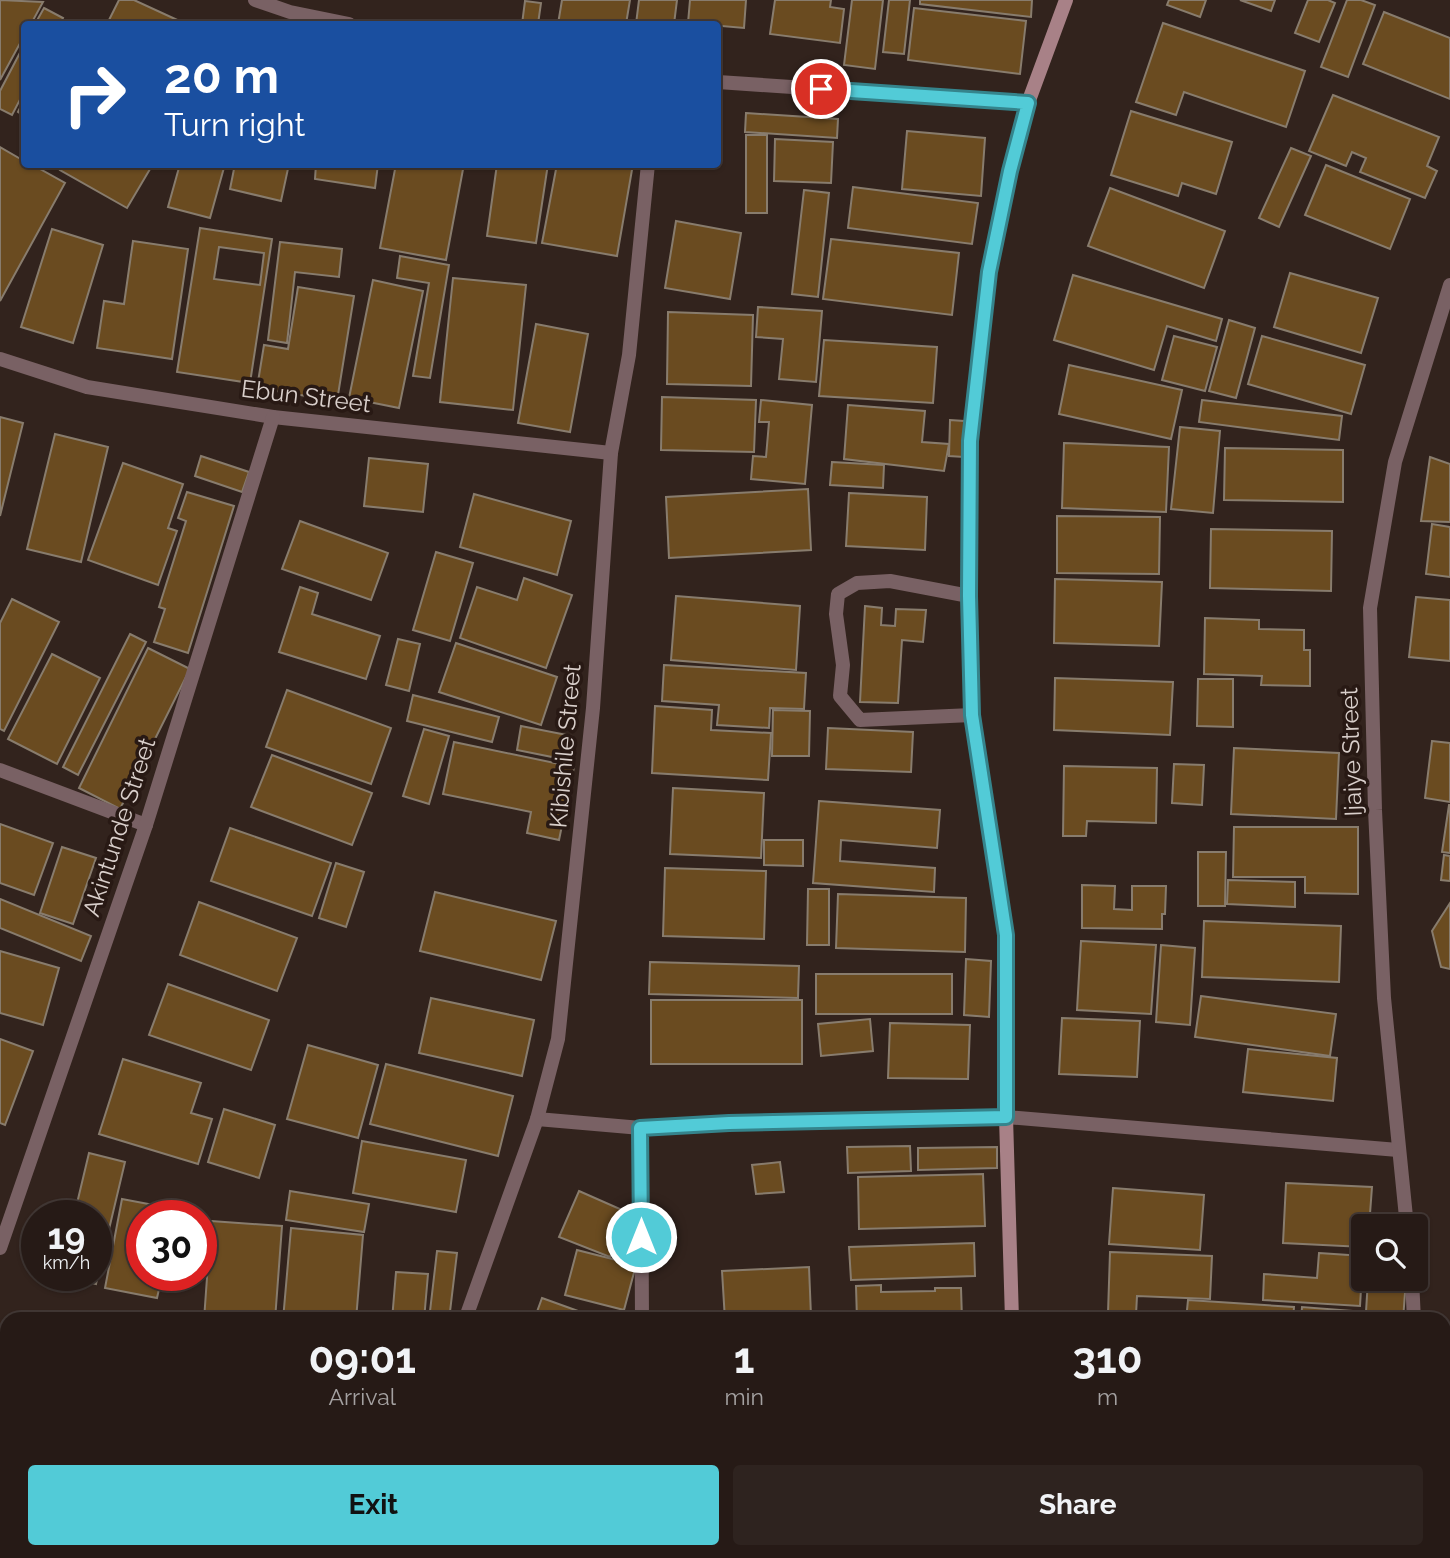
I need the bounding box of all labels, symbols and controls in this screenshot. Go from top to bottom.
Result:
text: 20 m [164,47,279,104]
icon: right [49,49,140,140]
pin [791,59,851,119]
icon: arrive [802,70,840,108]
text: Turn right [164,106,305,143]
street label: Ebun Street [240,374,372,418]
street label: Kibishile Street [543,663,587,829]
street label: Ijaiye Street [1334,687,1368,817]
street label: Akintunde Street [76,734,162,920]
speed limit sign: 30 [126,1200,217,1291]
position arrow [604,1200,678,1274]
map controls [1351,1214,1428,1291]
button: search [1351,1214,1428,1291]
text: 19 [48,1216,85,1257]
text: km/h [43,1252,90,1273]
text: 09:01 [309,1334,416,1383]
text: 1 [734,1334,755,1383]
text: 310 [1073,1334,1142,1383]
text: Arrival [328,1383,396,1410]
text: min [724,1383,764,1410]
text: m [1097,1383,1118,1410]
button: Exit [28,1465,719,1545]
button: Share [733,1465,1423,1545]

